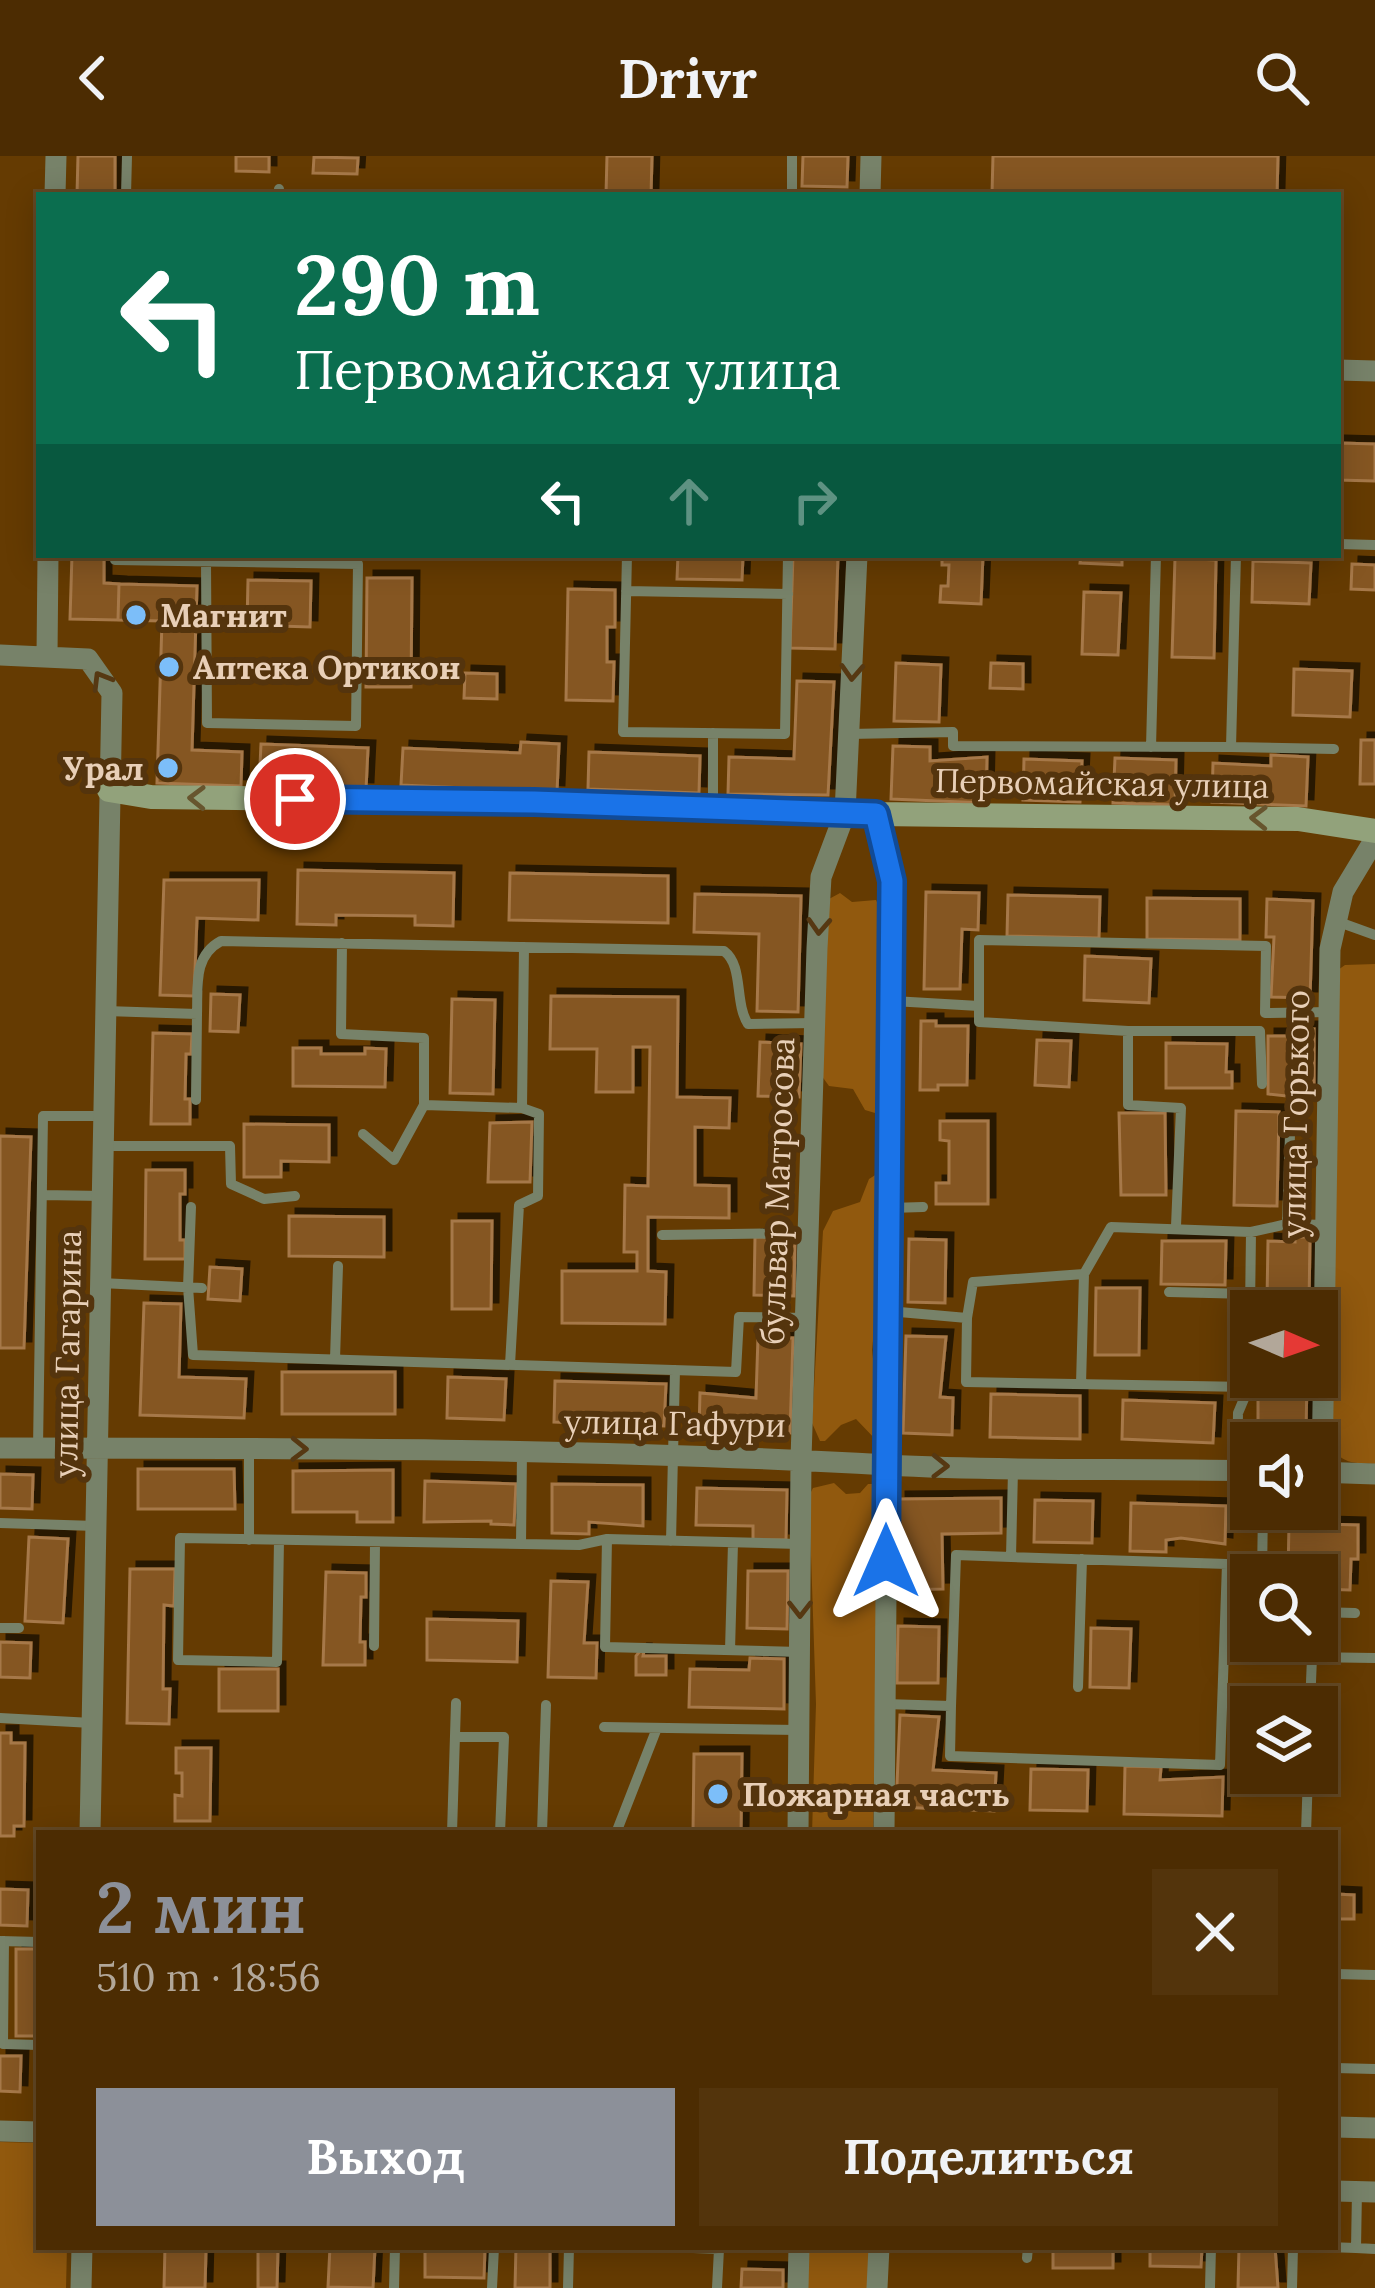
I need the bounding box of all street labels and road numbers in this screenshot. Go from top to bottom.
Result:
street label: Первомайская улица [934,759,1270,807]
street label: улица Горького [1272,990,1318,1238]
street label: бульвар Матросова [751,1037,803,1345]
street label: улица Гагарина [44,1230,90,1478]
street label: улица Гафури [564,1400,786,1446]

